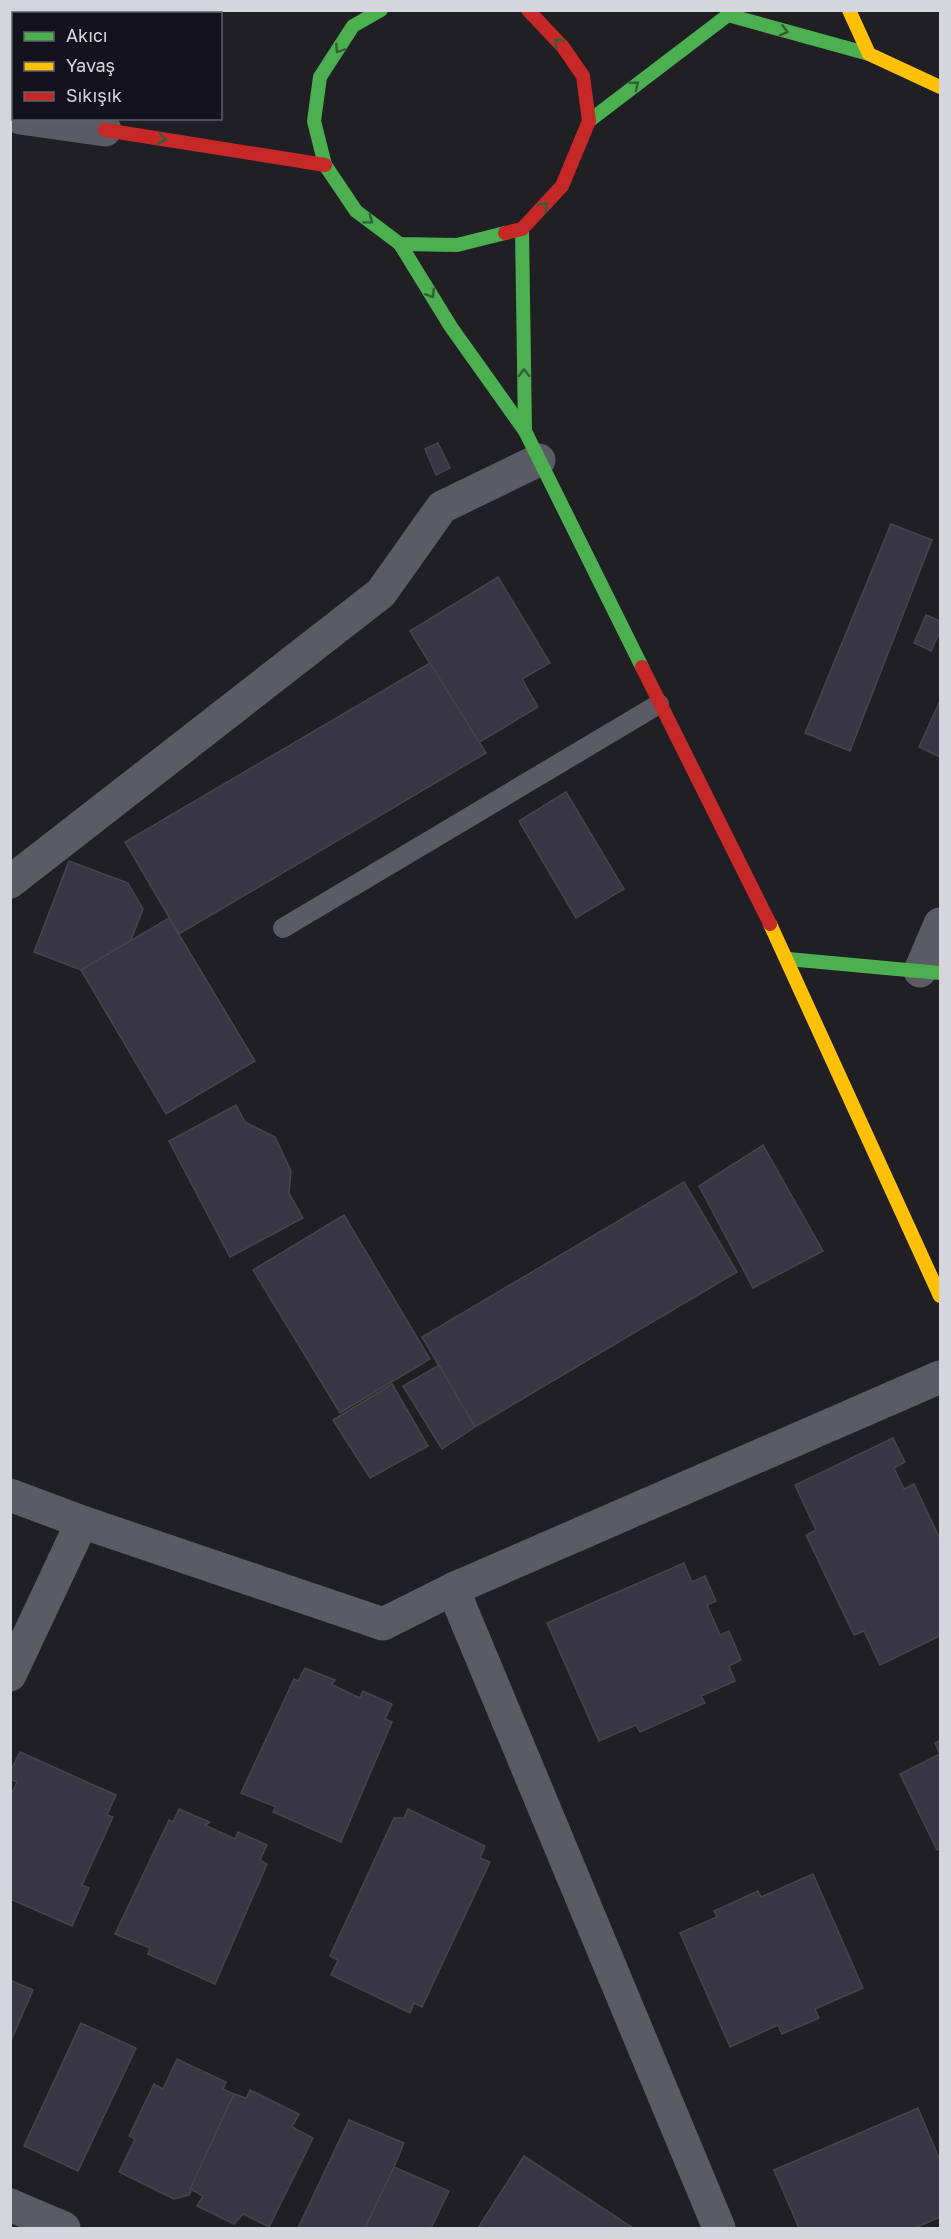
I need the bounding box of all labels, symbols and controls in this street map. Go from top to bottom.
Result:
legend [12,12,222,120]
text: Akıcı [66,24,108,46]
one-way arrow [778,24,789,36]
one-way arrow [554,38,565,48]
one-way arrow [335,42,346,53]
text: Yavaş [66,54,115,76]
one-way arrow [628,81,639,92]
text: Sıkışık [66,84,122,106]
one-way arrow [158,133,167,145]
one-way arrow [537,202,548,212]
one-way arrow [362,213,373,224]
one-way arrow [423,288,435,298]
one-way arrow [518,368,530,377]

